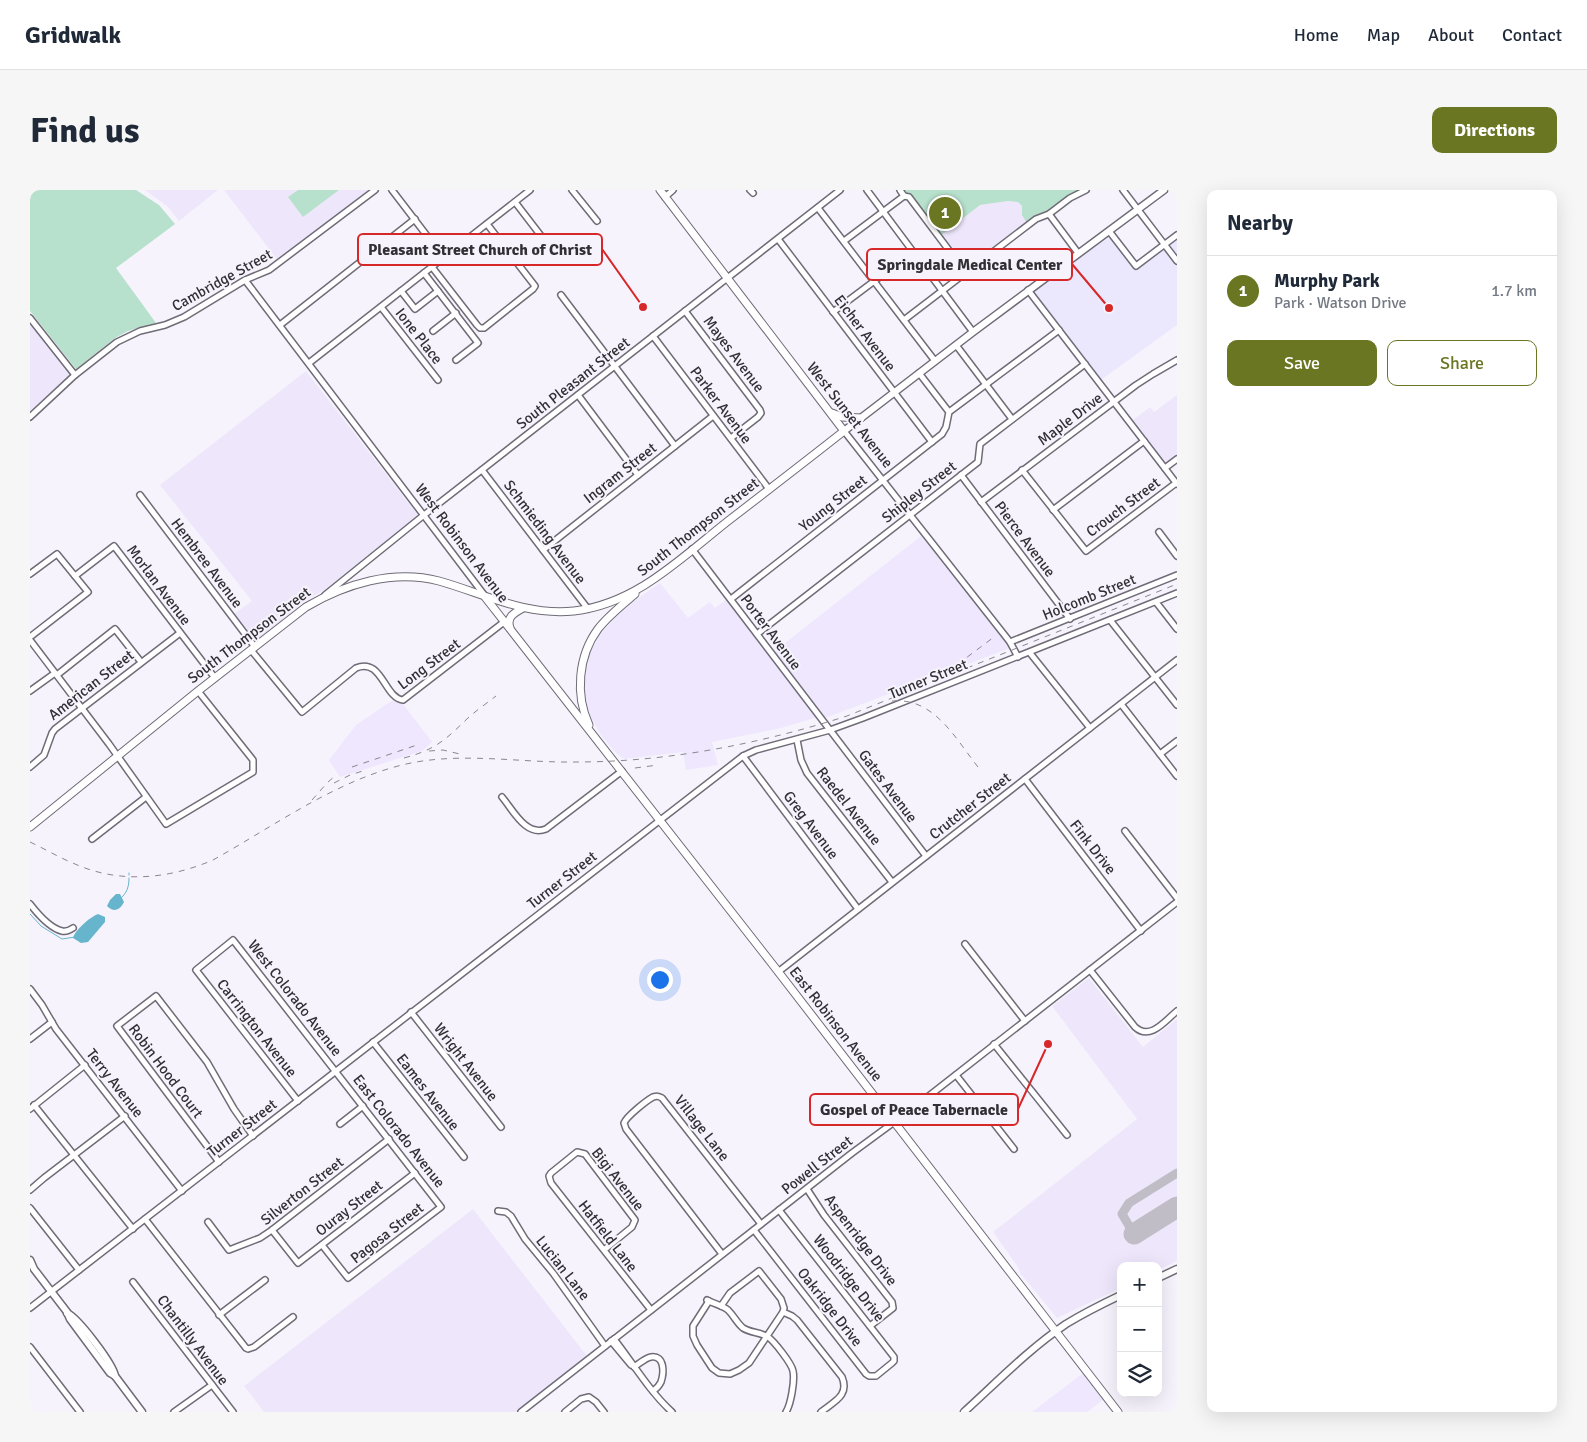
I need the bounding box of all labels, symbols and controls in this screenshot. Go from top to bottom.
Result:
text: Gridwalk [25,20,121,50]
text: Home [1294,24,1339,46]
text: Map [1367,24,1400,46]
text: About [1428,24,1474,46]
text: Contact [1502,24,1562,46]
button: Directions [1432,107,1557,153]
text: Find us [30,109,140,152]
pin: 1 [929,194,961,232]
text: Nearby [1227,210,1293,236]
callout: Pleasant Street Church of Christ [358,234,602,265]
text: Pleasant Street Church of Christ [368,240,592,260]
street label: Cambridge Street [169,245,275,315]
callout: Springdale Medical Center [867,249,1072,280]
text: Springdale Medical Center [878,255,1063,275]
text: Murphy Park [1274,269,1380,293]
text: 1 [1239,281,1247,301]
text: 1.7 km [1491,281,1537,301]
street label: Eicher Avenue [830,291,900,375]
text: Park · Watson Drive [1274,293,1407,313]
street label: Ione Place [392,304,446,368]
street label: Mayes Avenue [700,312,768,396]
street label: South Pleasant Street [513,333,633,433]
button: Save [1227,340,1377,386]
button: Share [1387,340,1537,386]
street label: West Sunset Avenue [803,359,897,471]
street label: Parker Avenue [686,363,756,447]
street label: Maple Drive [1034,389,1106,449]
street label: Ingram Street [580,439,660,507]
street label: Shipley Street [878,457,960,527]
street label: Young Street [795,471,871,535]
street label: Crouch Street [1082,473,1164,541]
street label: South Thompson Street [634,474,762,580]
street label: Schmieding Avenue [500,477,590,587]
street label: West Robinson Avenue [411,480,513,606]
street label: Pierce Avenue [991,498,1059,580]
street label: Hembree Avenue [167,514,247,612]
street label: Morlan Avenue [123,541,195,629]
street label: Holcomb Street [1040,570,1138,624]
street label: South Thompson Street [184,583,314,687]
street label: Porter Avenue [737,591,805,673]
street label: Long Street [394,635,464,693]
street label: American Street [45,646,137,724]
street label: Turner Street [886,655,970,703]
street label: Gates Avenue [855,746,921,826]
street label: Raedel Avenue [813,763,885,849]
street label: Crutcher Street [926,769,1014,843]
street label: Greg Avenue [780,787,842,863]
street label: Fink Drive [1066,816,1120,878]
street label: Turner Street [524,847,600,913]
street label: West Colorado Avenue [244,936,346,1060]
street label: East Robinson Avenue [786,963,886,1085]
your location [647,967,673,993]
street label: Carrington Avenue [213,975,301,1081]
street label: Wright Avenue [430,1019,502,1105]
street label: Robin Hood Court [125,1020,207,1122]
street label: Terry Avenue [83,1045,147,1121]
street label: Eames Avenue [393,1050,463,1134]
street label: East Colorado Avenue [349,1071,449,1191]
street label: Village Lane [671,1091,733,1165]
callout: Gospel of Peace Tabernacle [810,1094,1018,1125]
street label: Turner Street [204,1095,280,1161]
text: Gospel of Peace Tabernacle [820,1100,1008,1120]
street label: Powell Street [778,1132,856,1198]
street label: Bigi Avenue [588,1144,648,1214]
street label: Silverton Street [257,1153,347,1229]
street label: Ouray Street [312,1176,386,1240]
street label: Aspenridge Drive [821,1191,901,1289]
street label: Hatfield Lane [574,1197,642,1275]
street label: Pagosa Street [347,1199,427,1267]
street label: Woodridge Drive [809,1231,889,1325]
street label: Lucian Lane [532,1232,594,1304]
map controls [1117,1262,1162,1397]
button: + [1117,1262,1162,1307]
street label: Oakridge Drive [794,1264,866,1350]
street label: Chantilly Avenue [153,1291,233,1389]
button: − [1117,1307,1162,1352]
button: layers [1117,1352,1162,1397]

